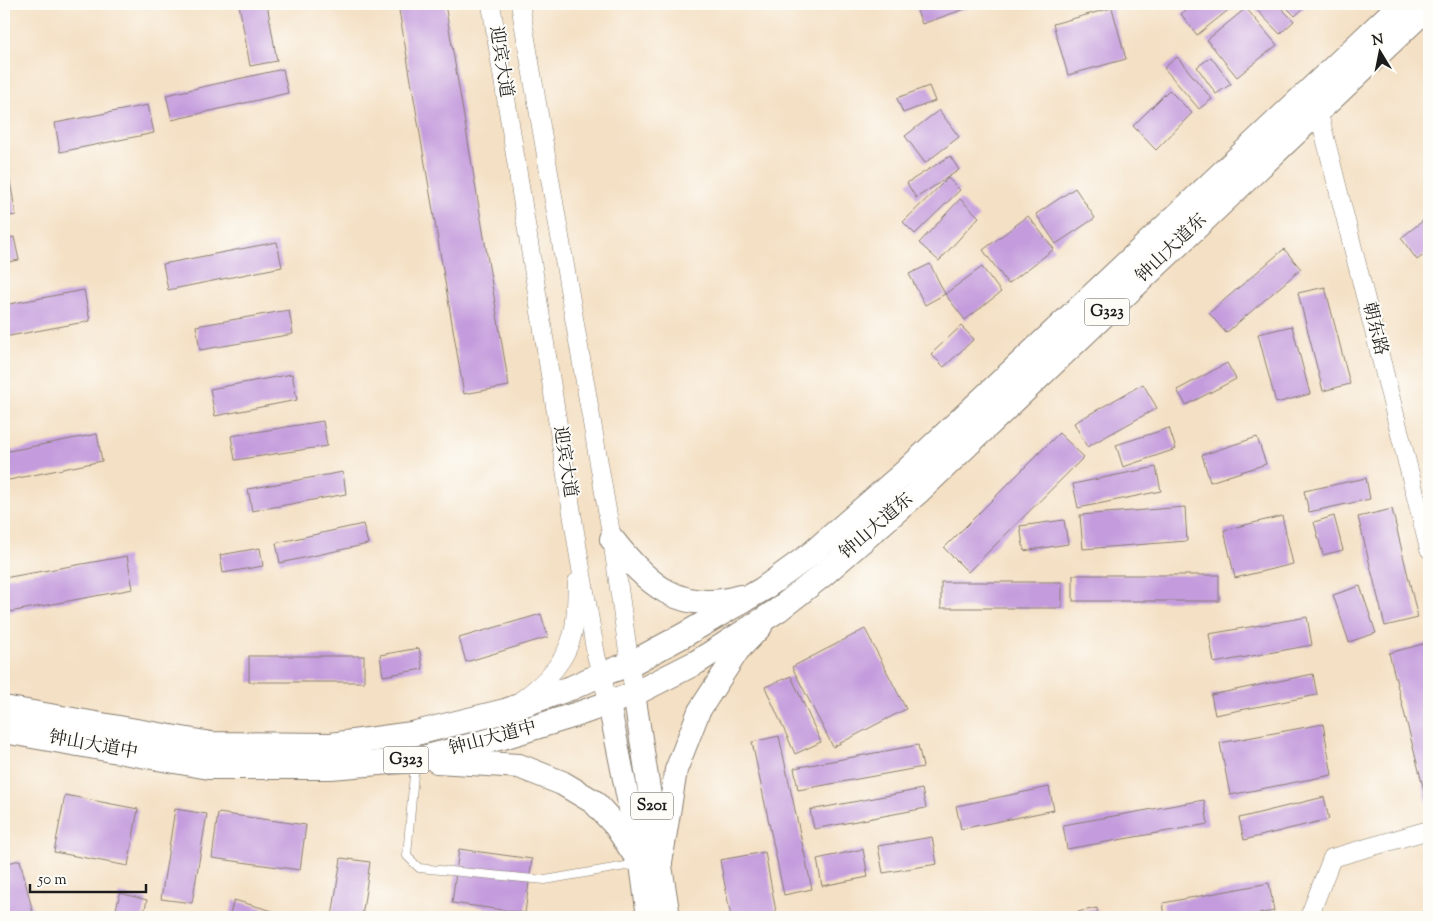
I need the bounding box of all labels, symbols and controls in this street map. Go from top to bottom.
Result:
street label: 迎宾大道 [482,24,518,100]
north arrow [1356,28,1406,78]
text: N [1371,30,1385,52]
street label: 钟山大道东 [1131,208,1213,290]
road number: G323 [1084,298,1130,326]
street label: 朝东路 [1355,300,1393,358]
street label: 迎宾大道 [546,424,582,500]
street label: 钟山大道东 [835,488,919,566]
street label: 钟山大道中 [446,715,540,763]
street label: 钟山大道中 [46,725,140,767]
road number: G323 [384,746,428,774]
road number: S201 [631,792,673,819]
scale bar [30,861,146,893]
text: 50 m [37,870,67,891]

